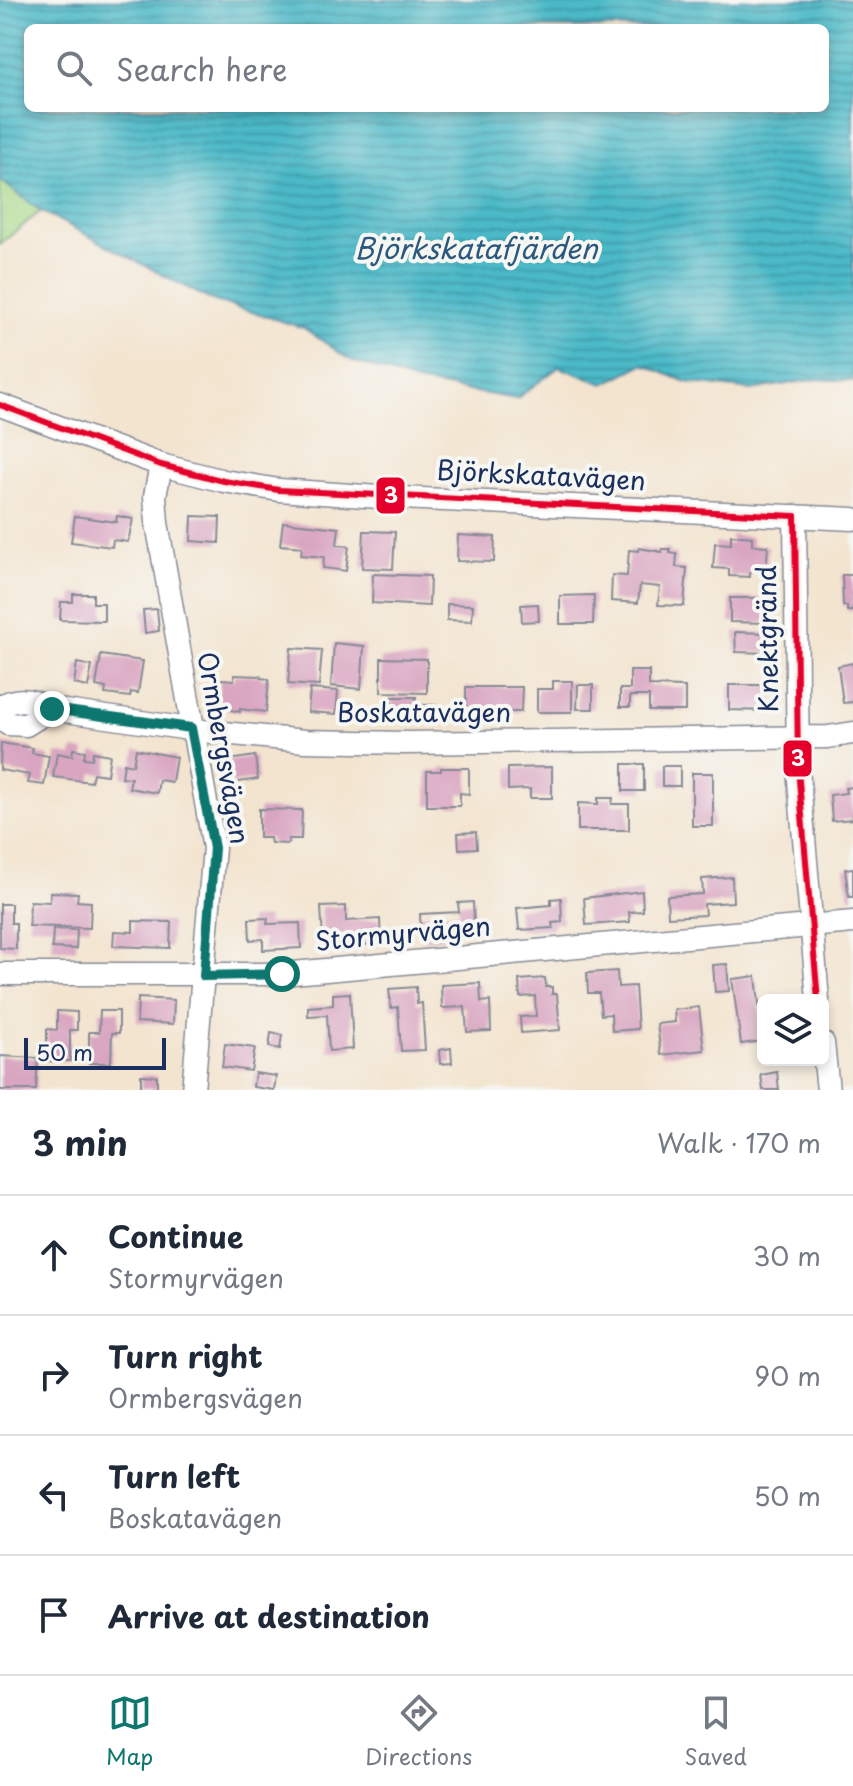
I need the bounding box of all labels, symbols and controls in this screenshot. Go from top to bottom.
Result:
search box [24,24,829,112]
icon: search [52,46,96,90]
text: Search here [116,46,288,91]
water label: Björkskatafjärden [354,226,599,269]
street label: Björkskatavägen [435,450,647,499]
line badge: 3 [375,476,406,515]
text: 3 [384,477,398,510]
street label: Knektgränd [746,565,787,713]
street label: Ormbergsvägen [188,648,261,847]
route end [34,691,70,727]
street label: Boskatavägen [337,692,511,731]
line badge: 3 [782,739,813,778]
text: 3 [791,740,805,773]
street label: Stormyrvägen [314,905,492,960]
route start [264,956,300,992]
map controls [757,994,829,1066]
button: layers [757,994,829,1066]
scale bar [24,1034,166,1070]
text: 50 m [36,1035,93,1068]
text: 3 min [32,1116,128,1168]
text: Walk · 170 m [657,1123,821,1162]
text: Continue [108,1213,243,1258]
icon: ahead [32,1233,76,1277]
text: 30 m [753,1236,821,1275]
text: Stormyrvägen [108,1258,284,1297]
text: Turn right [108,1333,263,1378]
icon: right [32,1353,76,1397]
text: 90 m [754,1356,821,1395]
text: Ormbergsvägen [108,1378,303,1417]
text: Turn left [108,1453,240,1498]
icon: left [32,1473,76,1517]
text: 50 m [754,1476,821,1515]
text: Boskatavägen [108,1498,282,1537]
icon: arrive [32,1593,76,1637]
text: Arrive at destination [108,1593,430,1638]
tab: Map [106,1691,153,1772]
tab: Directions [365,1691,472,1772]
tab: Saved [684,1691,747,1772]

